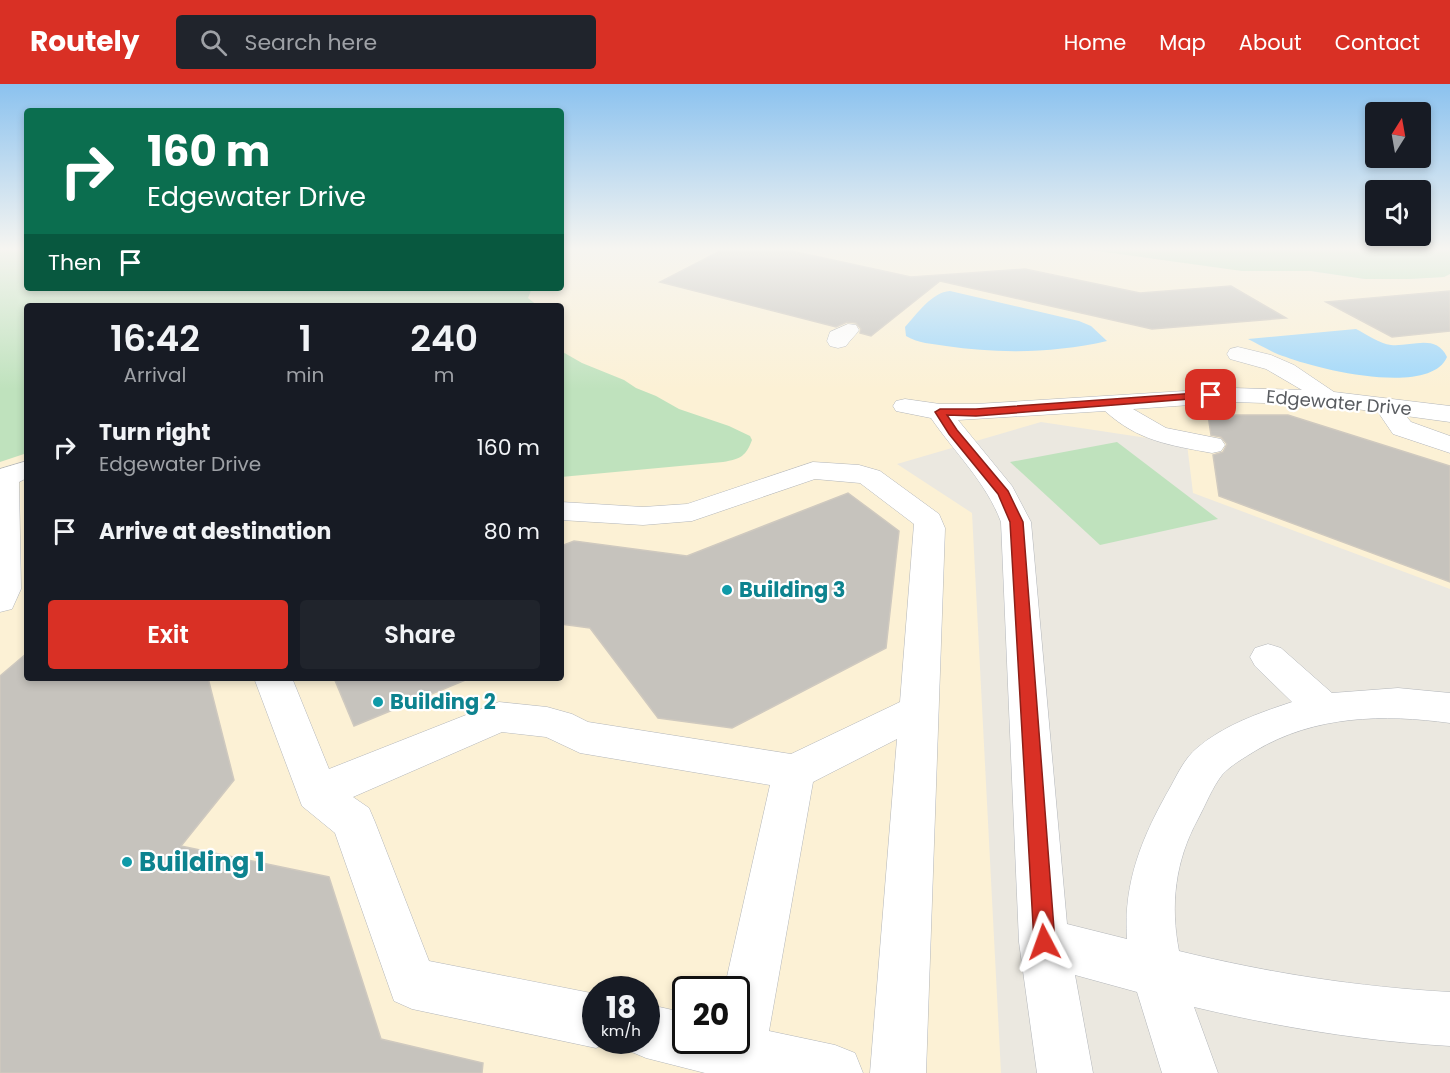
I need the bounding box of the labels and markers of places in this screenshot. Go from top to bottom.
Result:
pin [1185,369,1236,420]
place label: Building 3 [739,575,845,604]
marker: Building 3 [720,583,734,597]
place label: Building 2 [390,687,496,716]
marker: Building 2 [371,695,385,709]
place label: Building 1 [139,844,265,880]
marker: Building 1 [120,855,134,869]

